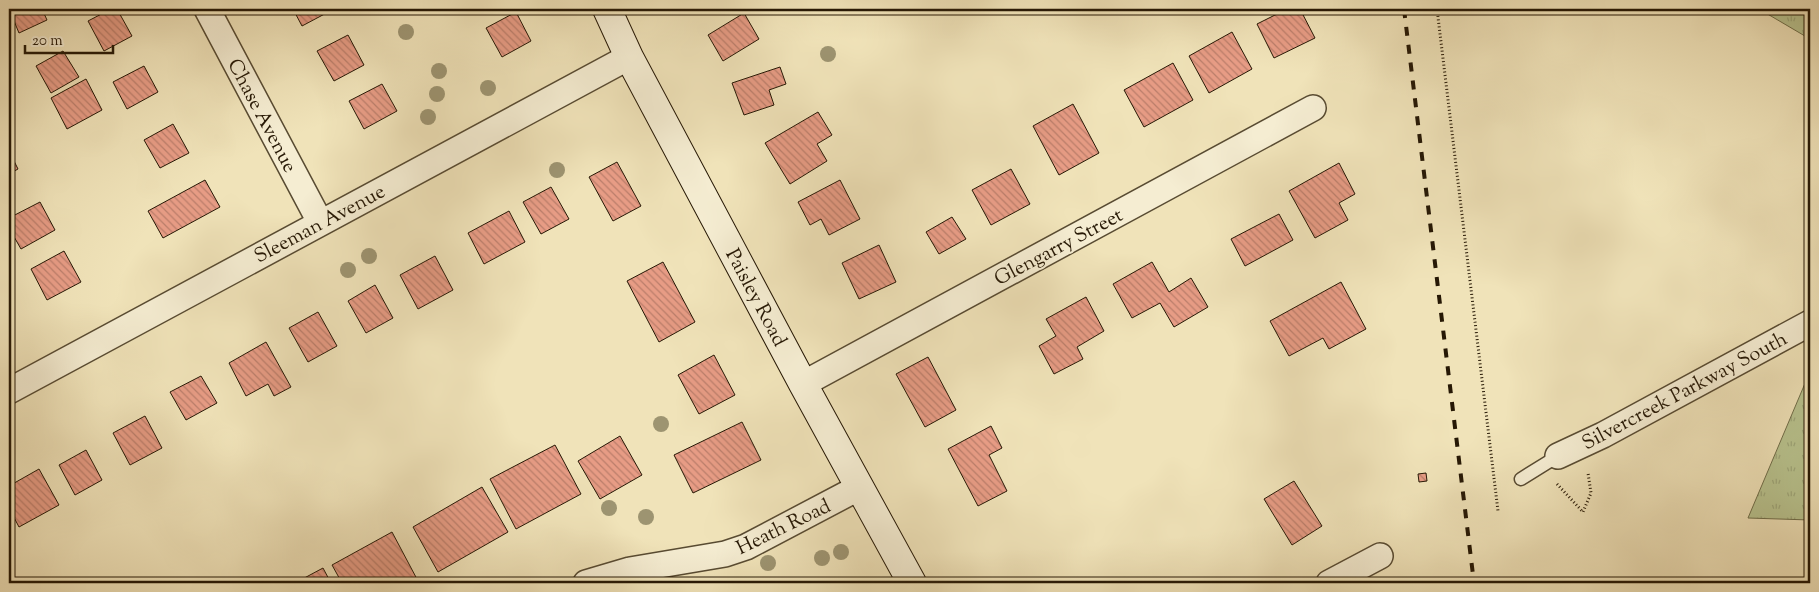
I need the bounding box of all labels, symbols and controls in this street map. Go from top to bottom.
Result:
scale bar [25,22,112,54]
text: 20 m [32,31,63,52]
street label: Chase Avenue [219,54,303,178]
street label: Sleeman Avenue [250,178,391,272]
street label: Glengarry Street [990,202,1129,294]
street label: Paisley Road [717,244,793,352]
street label: Silvercreek Parkway South [1577,326,1793,459]
street label: Heath Road [732,493,836,564]

